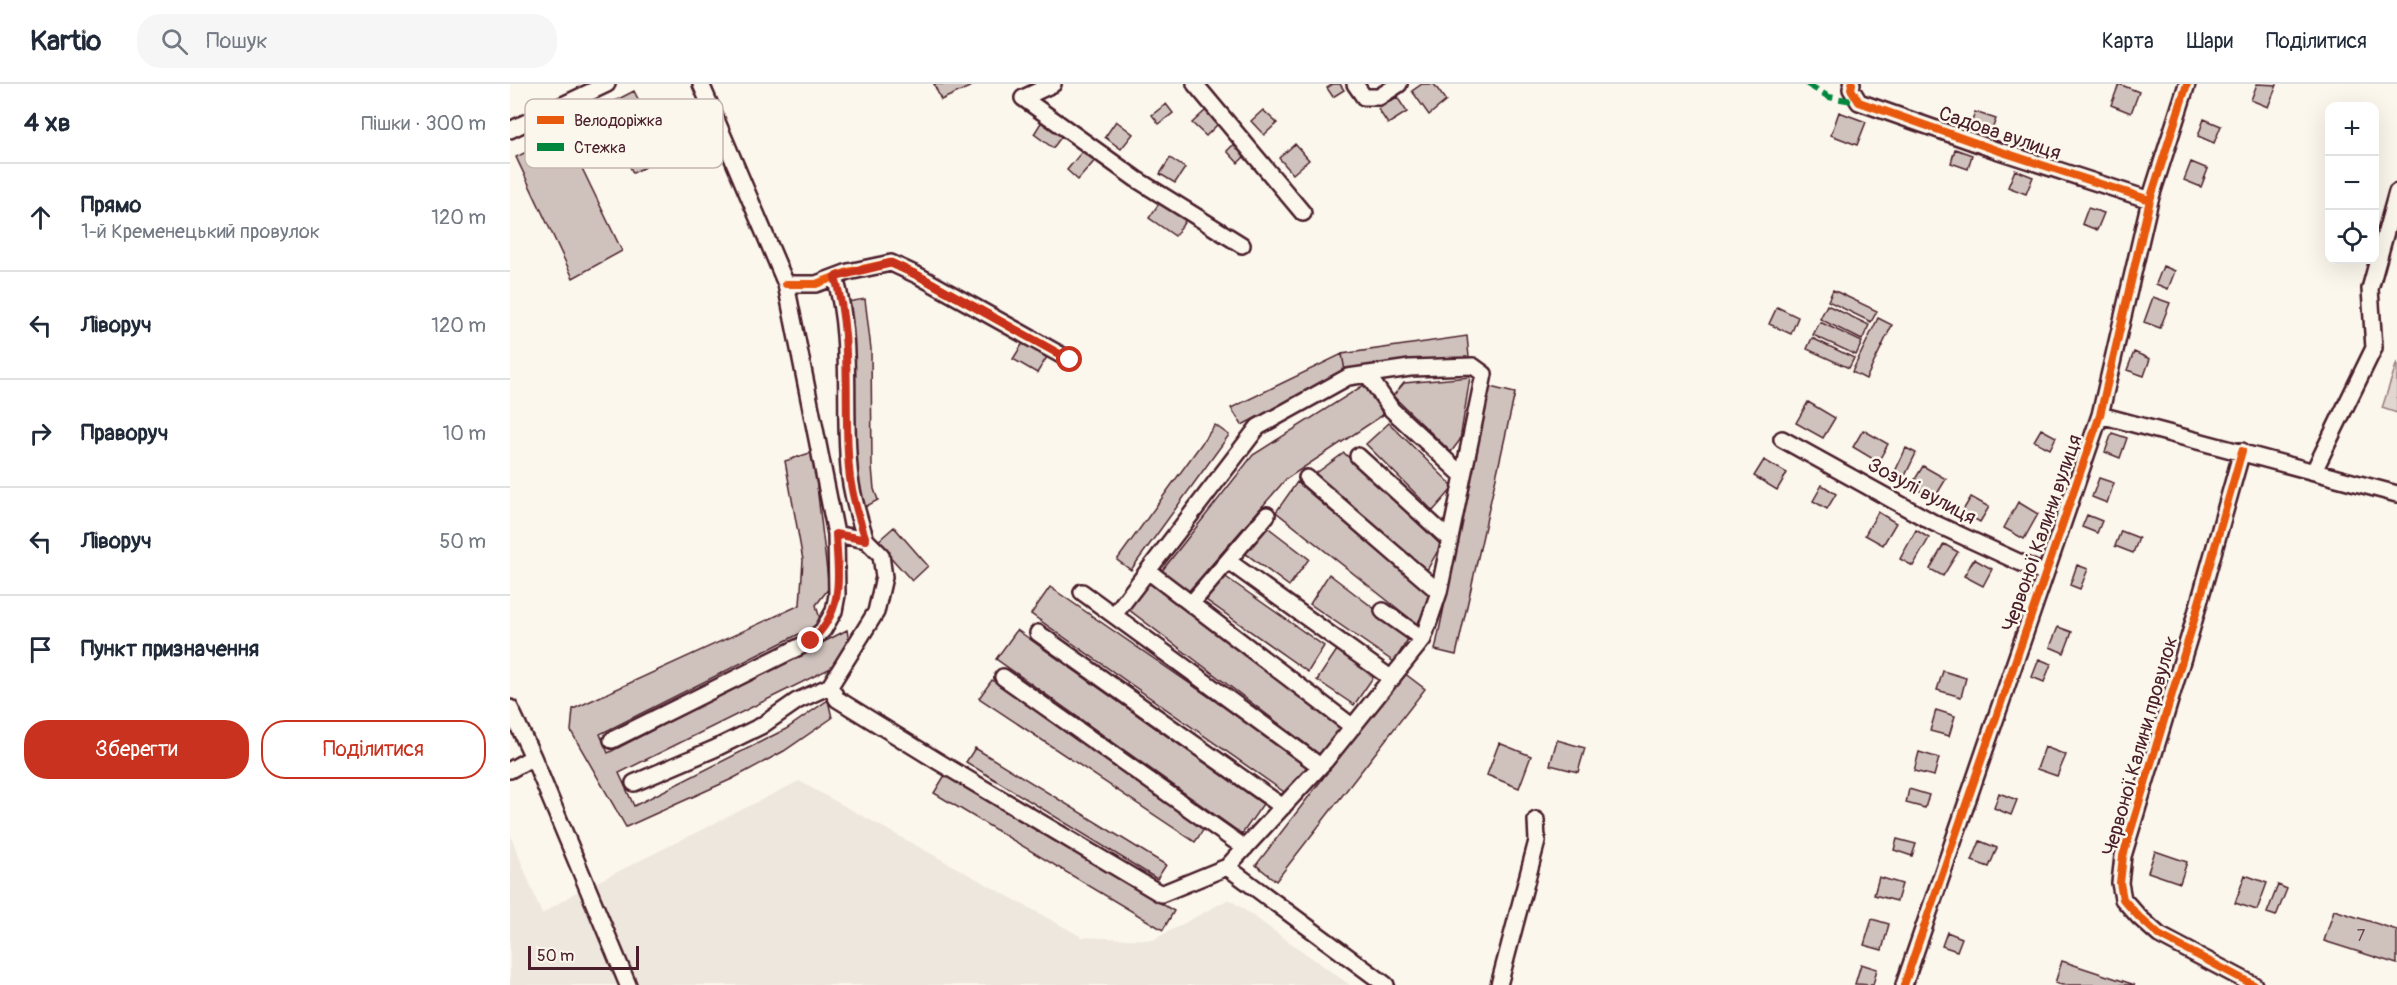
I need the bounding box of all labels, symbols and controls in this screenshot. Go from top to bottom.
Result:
search box [137,14,557,68]
text: Kartio [30,24,101,59]
icon: search [158,25,191,58]
text: Пошук [206,27,268,55]
text: Карта [2102,28,2154,55]
text: Шари [2187,28,2233,55]
text: Поділитися [2266,28,2367,55]
legend [525,99,723,168]
street label: Садова вулиця [1936,100,2064,166]
map controls [2325,102,2379,264]
button: + [2325,102,2379,156]
text: 4 хв [24,107,71,139]
text: Пішки · 300 m [361,111,486,136]
text: Велодоріжка [574,111,662,131]
text: Стежка [574,138,626,158]
button: − [2325,156,2379,210]
text: Прямо [81,191,141,219]
icon: ahead [24,201,57,234]
text: 120 m [431,205,486,230]
button: locate [2325,210,2379,264]
text: 1-й Кременецький провулок [81,219,320,244]
icon: left [24,309,57,342]
text: Ліворуч [81,311,152,339]
text: 120 m [431,313,486,338]
route start [1056,346,1082,372]
icon: right [24,417,57,450]
text: Праворуч [81,419,168,447]
text: 10 m [442,421,486,446]
street label: Червоної Калини вулиця [1996,431,2088,635]
street label: Зозулі вулиця [1864,452,1980,530]
icon: left [24,525,57,558]
text: Ліворуч [81,527,152,555]
text: 50 m [439,529,486,554]
route end [797,627,823,653]
icon: arrive [24,633,57,666]
street label: Червоної Калини провулок [2097,633,2183,859]
text: Пункт призначення [81,635,259,663]
button: Зберегти [24,720,249,779]
button: Поділитися [261,720,486,779]
house number: 7 [2357,926,2366,946]
scale bar [528,943,639,970]
text: 50 m [537,946,574,966]

